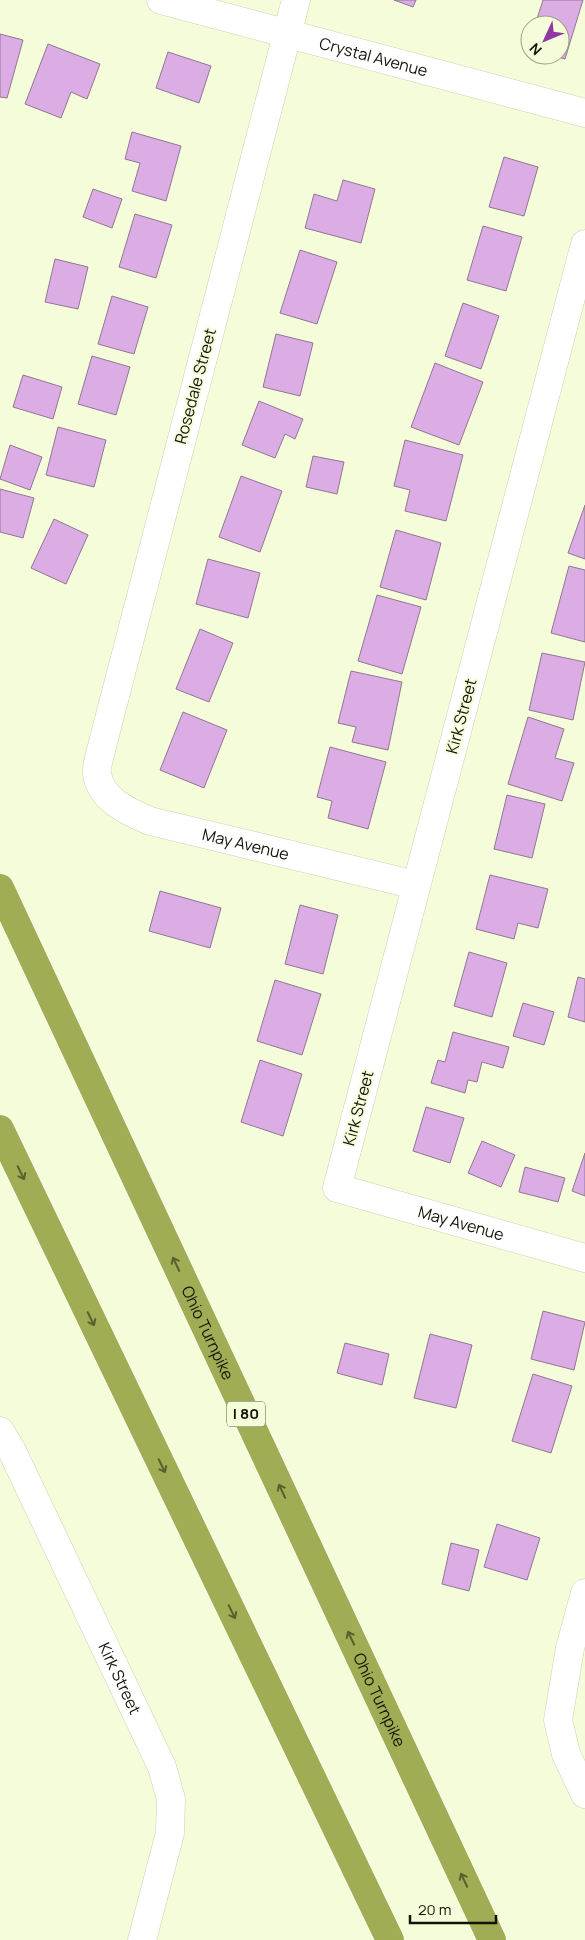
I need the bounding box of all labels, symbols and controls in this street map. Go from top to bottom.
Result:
north arrow [520,15,570,65]
street label: Crystal Avenue [317,32,430,82]
text: N [525,39,546,60]
street label: Rosedale Street [169,326,221,446]
street label: Kirk Street [440,676,482,756]
street label: May Avenue [200,823,291,865]
street label: Kirk Street [337,1068,379,1148]
one-way arrow [16,1165,26,1180]
street label: May Avenue [416,1200,507,1246]
one-way arrow [171,1257,180,1272]
street label: Ohio Turnpike [177,1282,239,1383]
one-way arrow [87,1311,97,1326]
road number: I 80 [227,1402,265,1426]
one-way arrow [157,1458,167,1473]
one-way arrow [277,1483,287,1498]
one-way arrow [228,1604,237,1619]
one-way arrow [346,1631,355,1646]
street label: Kirk Street [93,1639,146,1718]
street label: Ohio Turnpike [348,1649,411,1750]
one-way arrow [459,1873,469,1888]
scale bar [410,1892,496,1924]
text: 20 m [418,1899,451,1920]

